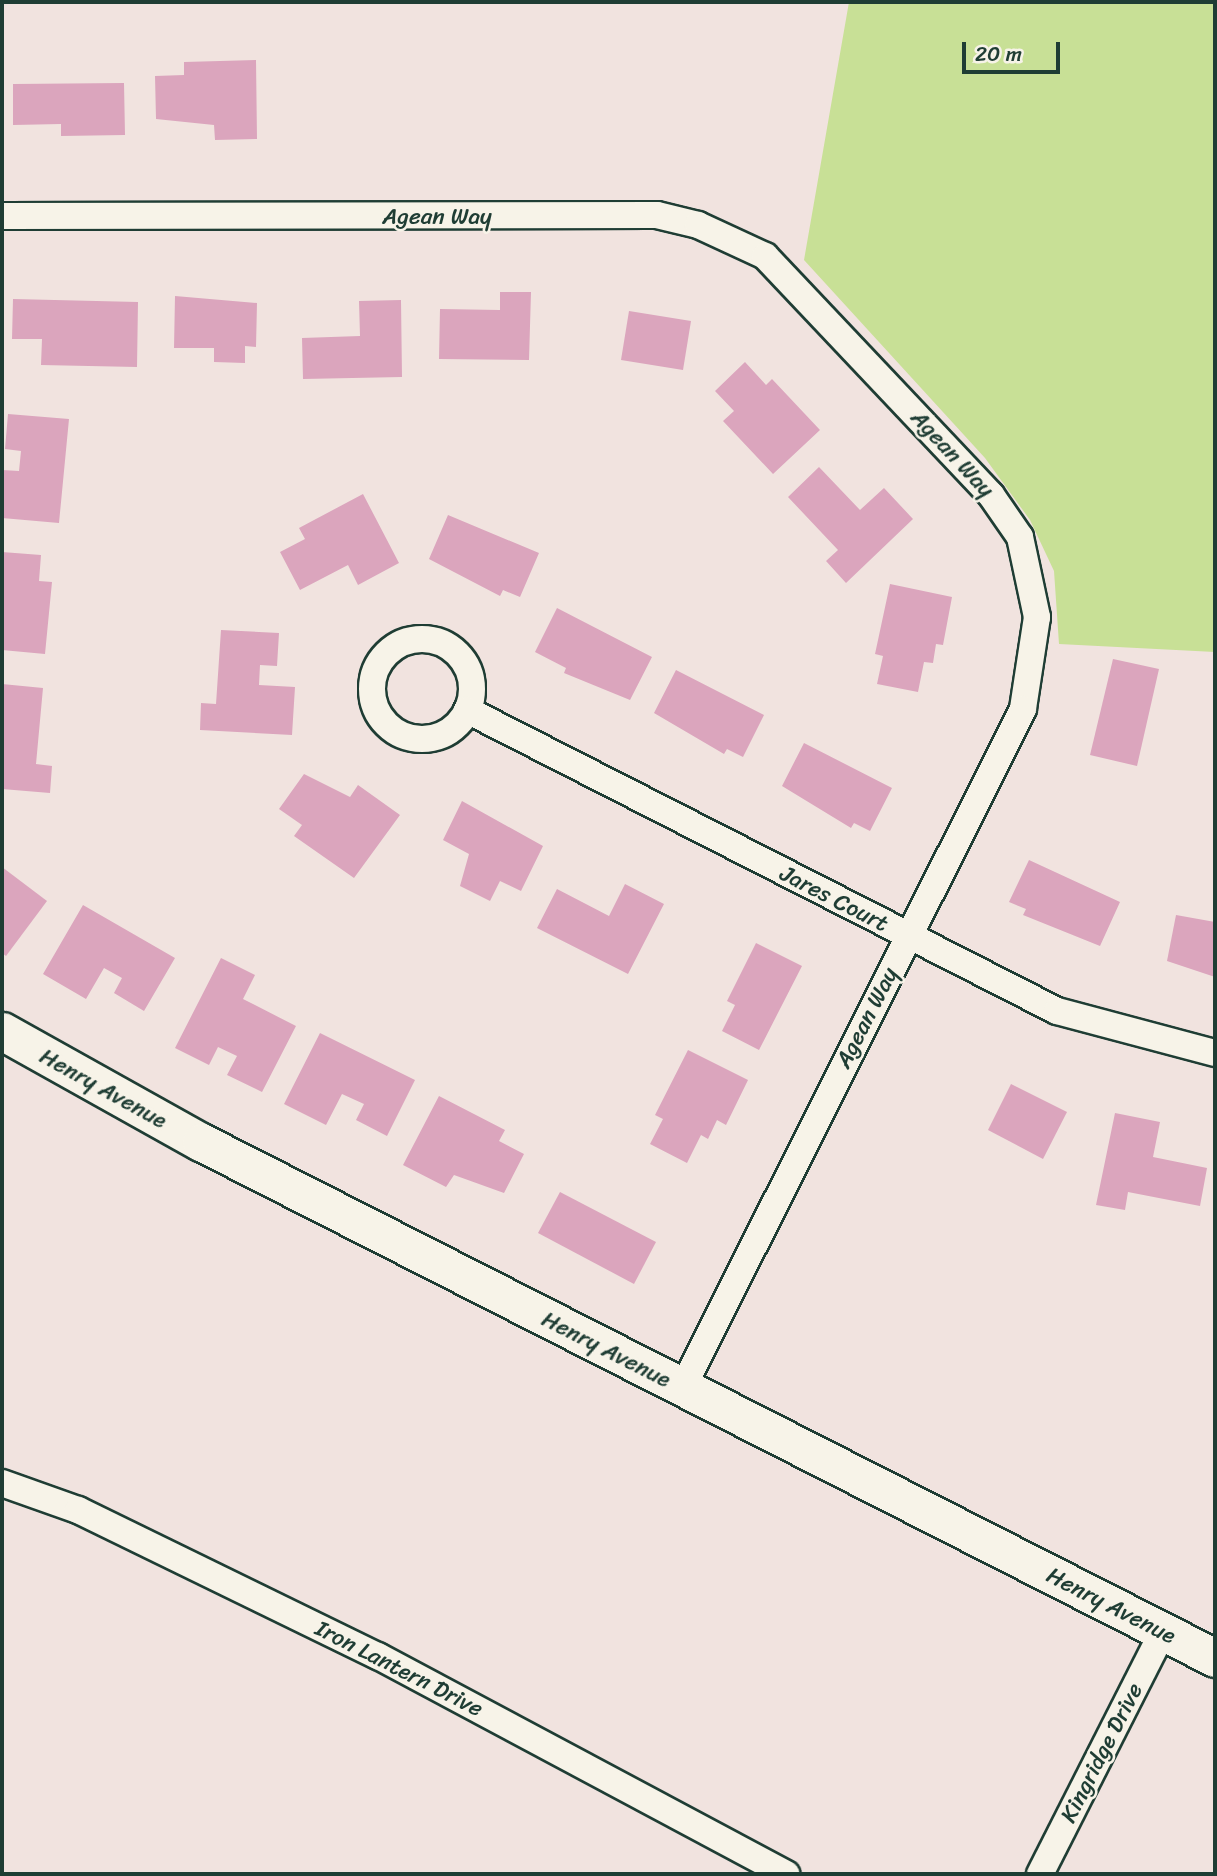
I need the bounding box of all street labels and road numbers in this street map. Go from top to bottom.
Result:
street label: Agean Way [382,203,492,231]
street label: Agean Way [905,404,999,504]
street label: Jares Court [775,860,893,938]
street label: Agean Way [830,963,904,1073]
street label: Henry Avenue [35,1043,171,1135]
street label: Henry Avenue [537,1306,675,1394]
street label: Henry Avenue [1042,1562,1180,1650]
street label: Iron Lantern Drive [310,1615,488,1723]
street label: Kingridge Drive [1055,1679,1149,1827]

